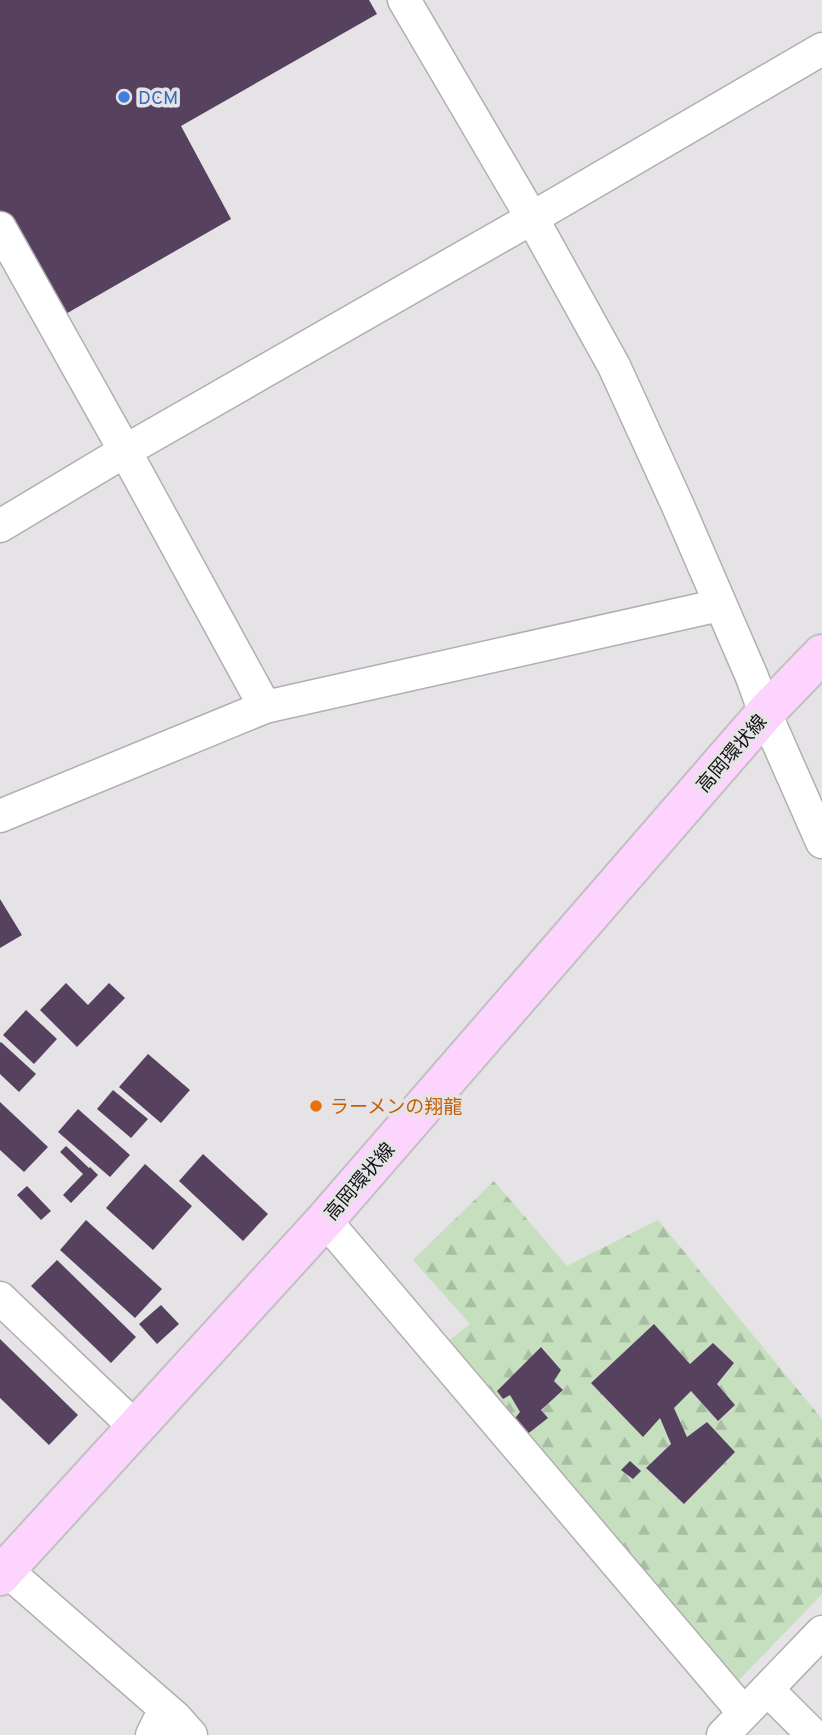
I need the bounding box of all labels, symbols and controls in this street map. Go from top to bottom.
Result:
place label: DCM [138,87,178,111]
marker: DCM [116,89,132,105]
street label: 高岡環状線 [692,711,773,798]
place label: ラーメンの翔龍 [330,1096,462,1120]
marker: ラーメンの翔龍 [308,1098,324,1114]
street label: 高岡環状線 [320,1139,401,1226]

